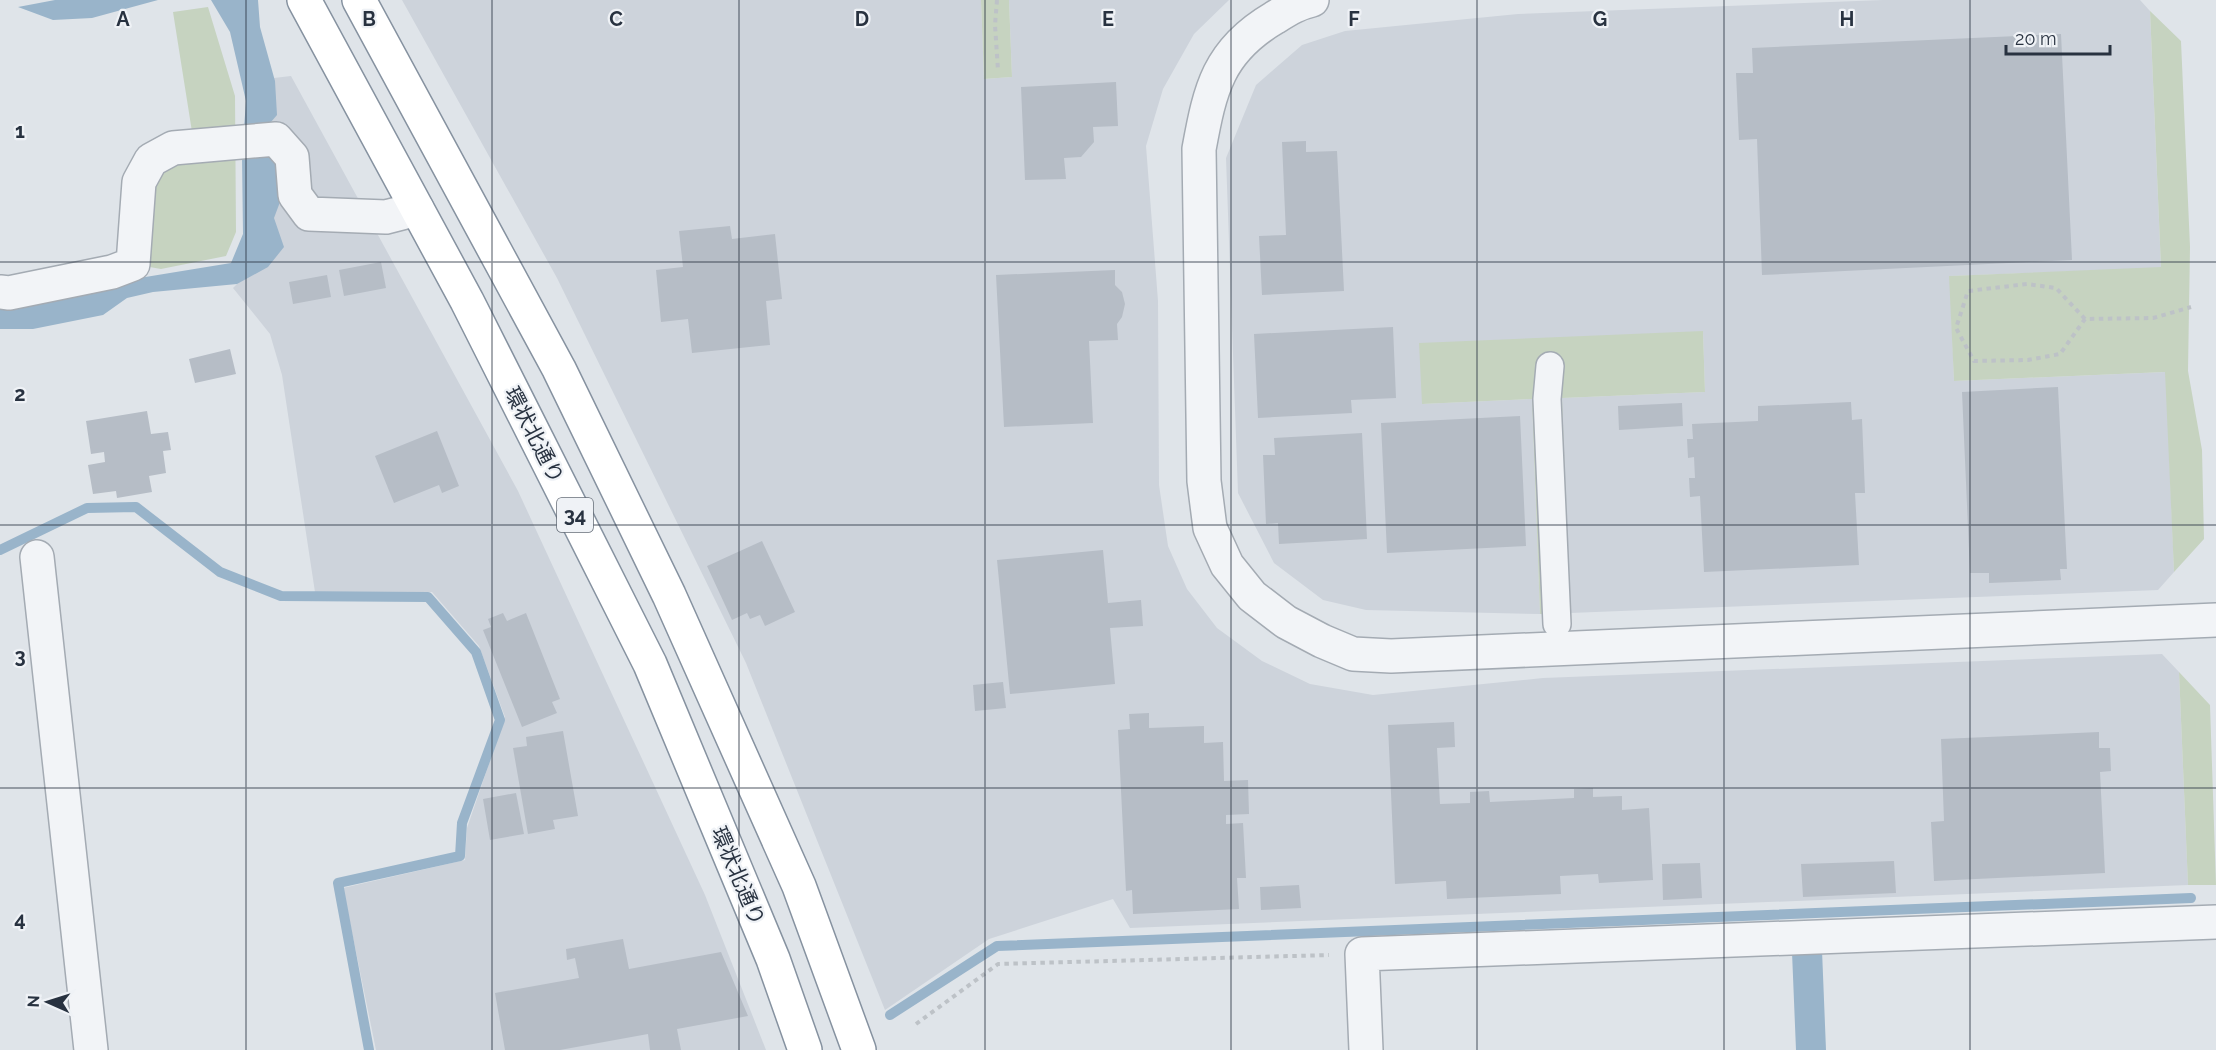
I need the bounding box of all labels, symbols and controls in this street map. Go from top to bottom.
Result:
text: A [116,7,130,31]
text: B [362,7,376,31]
text: C [609,7,623,31]
text: D [855,7,869,31]
text: E [1102,7,1114,31]
text: F [1348,7,1360,31]
text: G [1593,7,1607,31]
text: H [1840,7,1854,31]
scale bar [2006,18,2110,56]
text: 20 m [2015,28,2057,49]
text: 1 [15,119,25,143]
text: 2 [14,382,26,406]
street label: 環状北通り [499,382,569,487]
road number: 34 [557,498,593,532]
text: 3 [14,644,26,668]
street label: 環状北通り [706,823,770,929]
text: 4 [14,907,26,931]
north arrow [18,972,78,1032]
text: N [24,995,43,1008]

